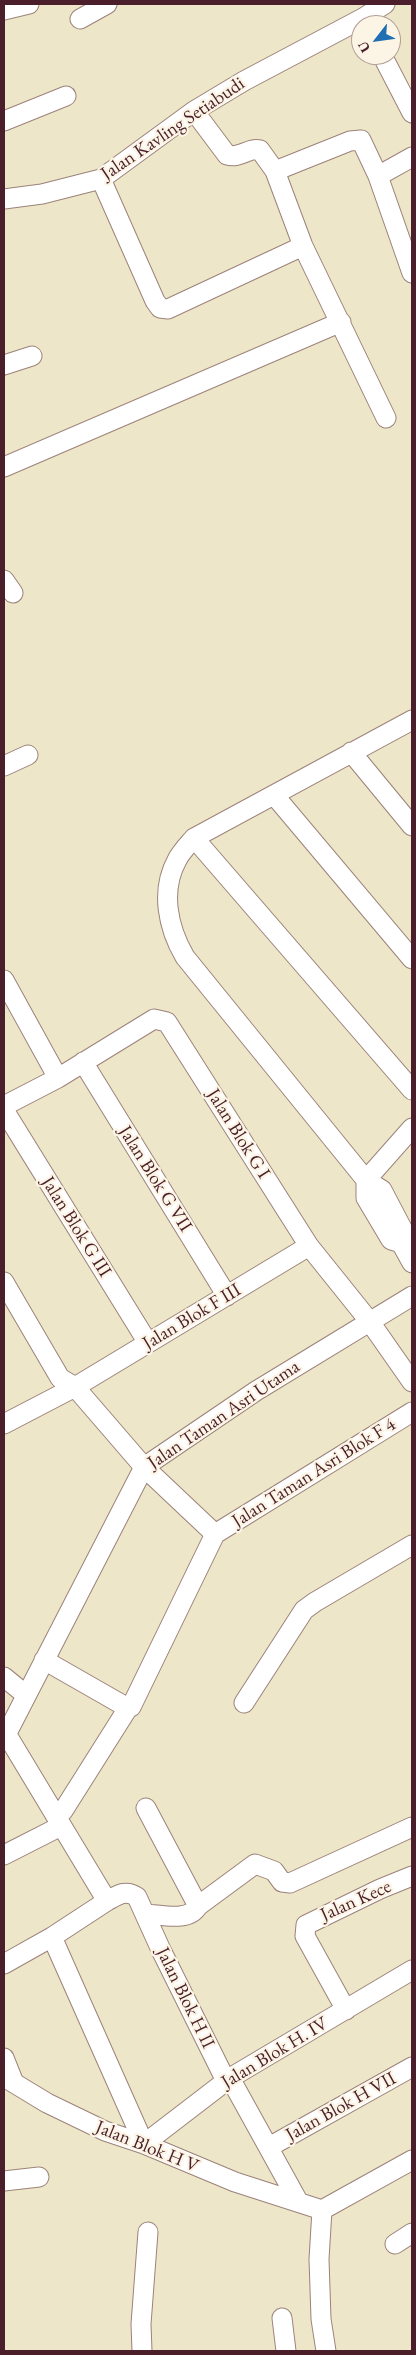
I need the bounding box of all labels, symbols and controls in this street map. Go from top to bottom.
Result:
north arrow [351,15,401,65]
text: U [353,38,374,56]
street label: Jalan Kavling Setiabudi [97,72,249,186]
street label: Jalan Blok G I [201,1085,275,1183]
street label: Jalan Blok G VII [113,1122,197,1236]
street label: Jalan Blok G III [36,1172,116,1282]
street label: Jalan Blok F III [139,1279,245,1355]
street label: Jalan Taman Asri Utama [144,1356,304,1474]
street label: Jalan Taman Asri Blok F 4 [228,1413,400,1533]
street label: Jalan Kece [317,1875,395,1927]
street label: Jalan Blok H II [151,1944,219,2052]
street label: Jalan Blok H. IV [218,2012,332,2094]
street label: Jalan Blok H VII [282,2067,400,2147]
street label: Jalan Blok H V [92,2116,202,2178]

